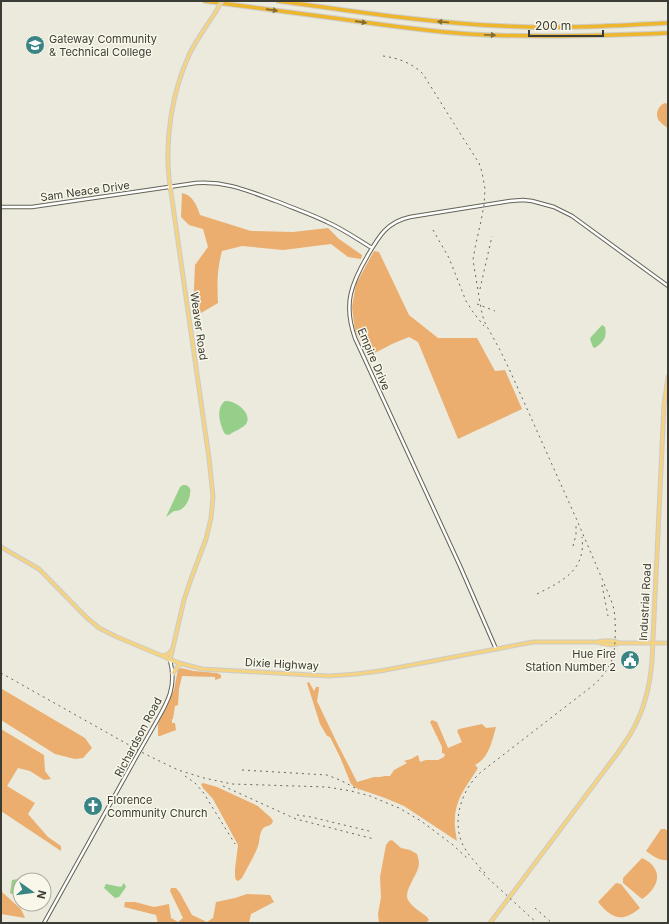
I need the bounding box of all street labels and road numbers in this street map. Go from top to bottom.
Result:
street label: Sam Neace Drive [39,178,131,204]
street label: Weaver Road [187,291,211,361]
street label: Empire Drive [355,326,393,392]
street label: Industrial Road [636,563,654,641]
street label: Dixie Highway [245,655,319,673]
street label: Richardson Road [111,695,165,779]

